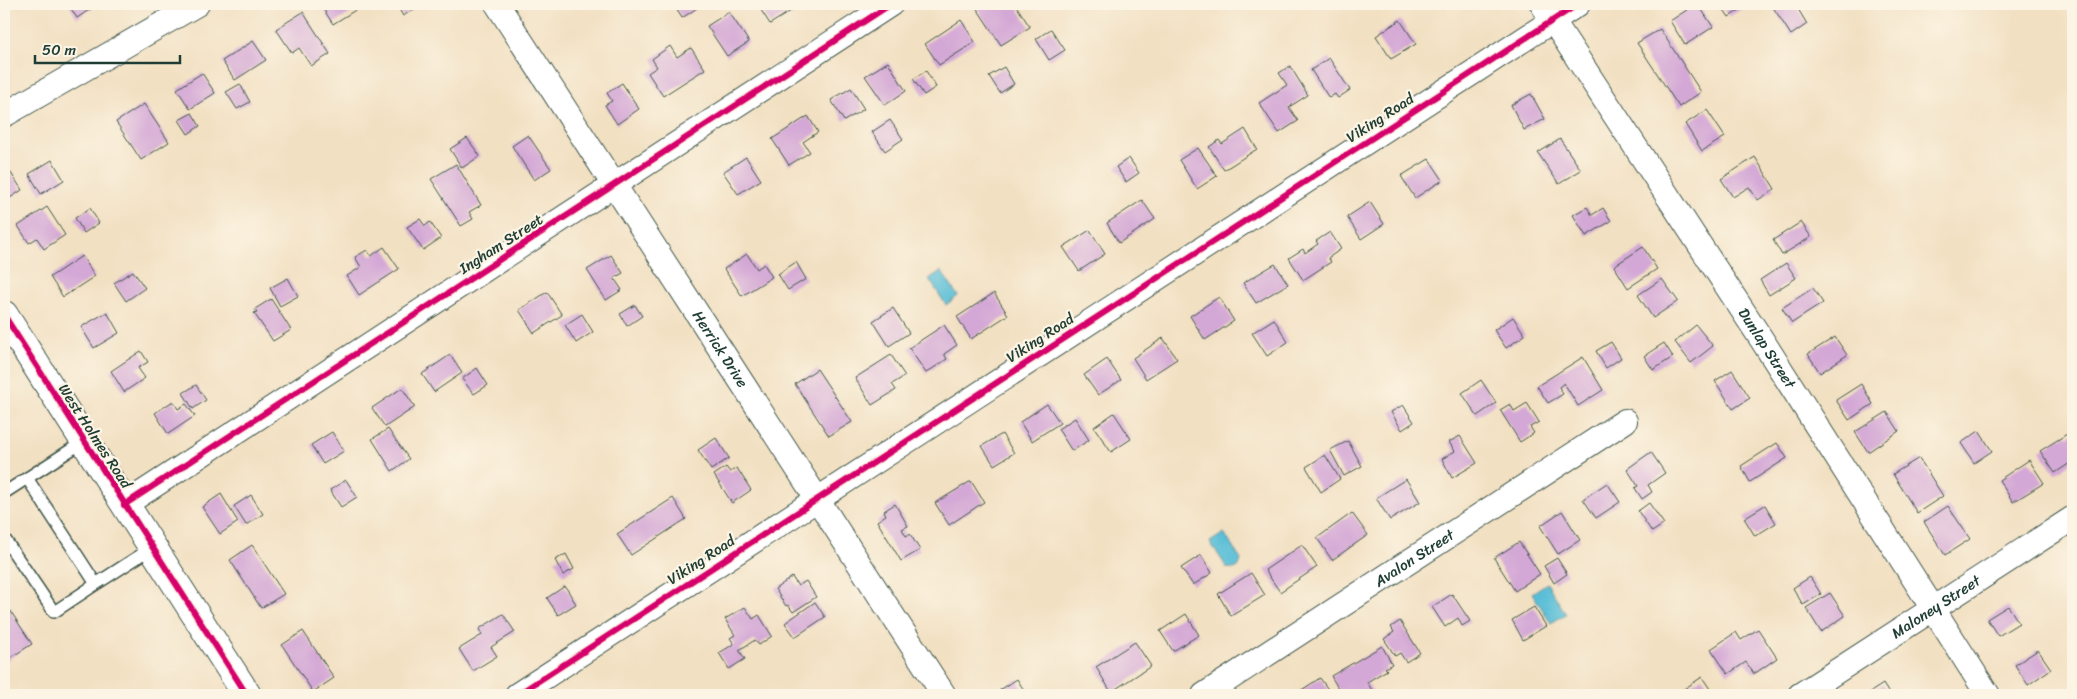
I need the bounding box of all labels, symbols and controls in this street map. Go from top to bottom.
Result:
scale bar [35,32,180,64]
text: 50 m [42,37,77,63]
street label: Viking Road [1341,86,1420,150]
street label: Ingham Street [453,207,549,282]
street label: Dunlap Street [1731,302,1803,394]
street label: Herrick Drive [685,305,755,393]
street label: Viking Road [1001,306,1080,370]
street label: West Holmes Road [51,378,139,495]
street label: Avalon Street [1368,522,1461,594]
street label: Viking Road [662,528,741,592]
street label: Maloney Street [1886,568,1987,646]

